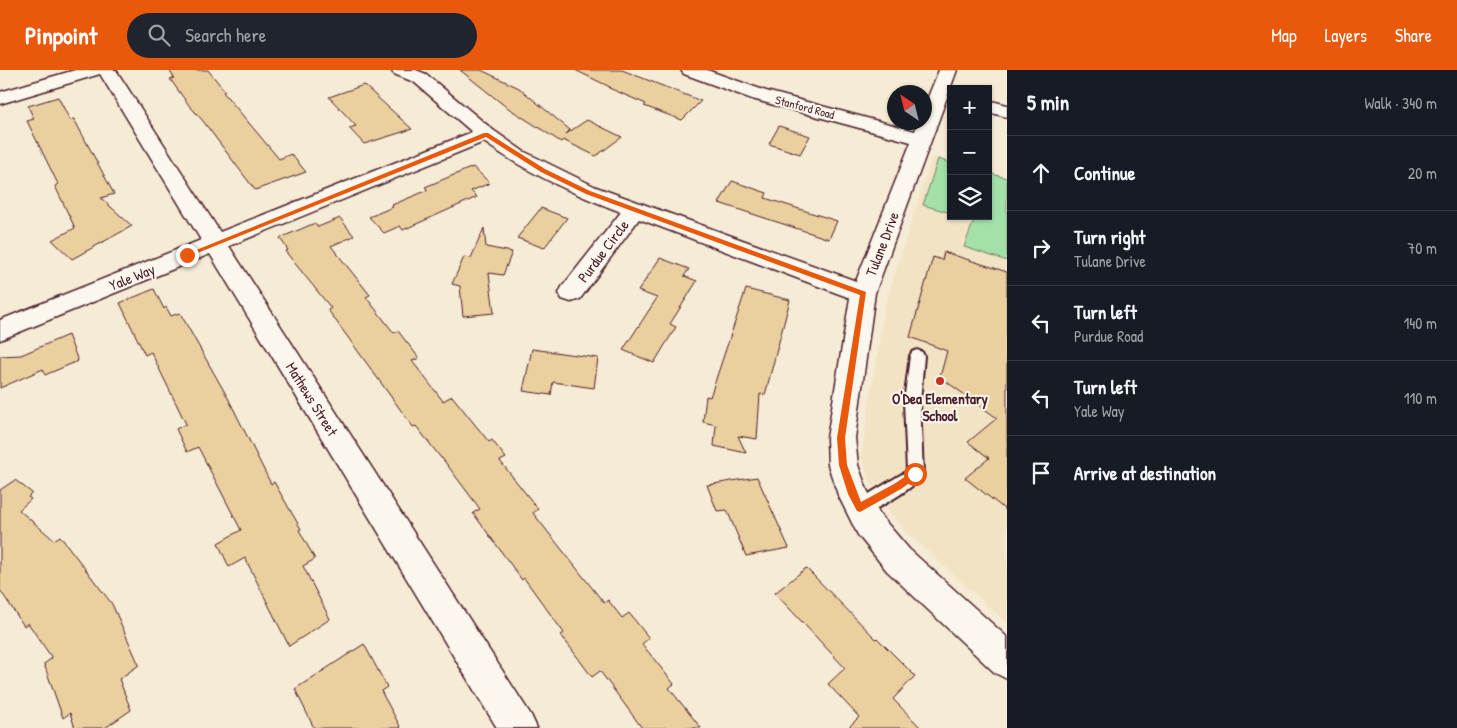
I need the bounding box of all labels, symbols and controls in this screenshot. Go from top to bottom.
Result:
search box [127,13,477,58]
text: Pinpoint [25,19,97,51]
icon: search [145,21,173,49]
text: Search here [185,22,266,48]
text: Map [1271,23,1297,48]
text: Layers [1325,23,1367,48]
text: Share [1395,23,1432,48]
north arrow [887,85,932,130]
map controls [947,85,992,220]
button: + [947,85,992,130]
text: 5 min [1027,88,1069,117]
street label: Stanford Road [774,91,837,123]
text: Walk · 340 m [1365,92,1437,114]
button: − [947,130,992,175]
icon: ahead [1027,159,1055,187]
text: Continue [1074,160,1135,186]
text: 20 m [1408,162,1437,184]
button: layers [947,175,992,220]
street label: Tulane Drive [860,209,904,279]
street label: Purdue Circle [573,215,633,287]
text: Turn right [1074,224,1145,250]
icon: right [1027,234,1055,262]
text: 70 m [1407,237,1437,259]
route end [176,244,199,267]
text: Tulane Drive [1074,250,1146,272]
street label: Yale Way [106,258,158,296]
text: Turn left [1074,299,1137,325]
icon: left [1027,309,1055,337]
text: 140 m [1403,312,1437,334]
text: Purdue Road [1074,325,1143,347]
street label: Mathews Street [281,358,343,441]
text: Turn left [1074,374,1137,400]
marker: O'Dea Elementary School [934,375,946,387]
icon: left [1027,384,1055,412]
text: 110 m [1404,387,1437,409]
place label: O'Dea Elementary School [892,388,989,426]
text: Yale Way [1074,400,1125,422]
icon: arrive [1027,459,1055,487]
text: Arrive at destination [1074,460,1216,486]
route start [904,463,927,486]

